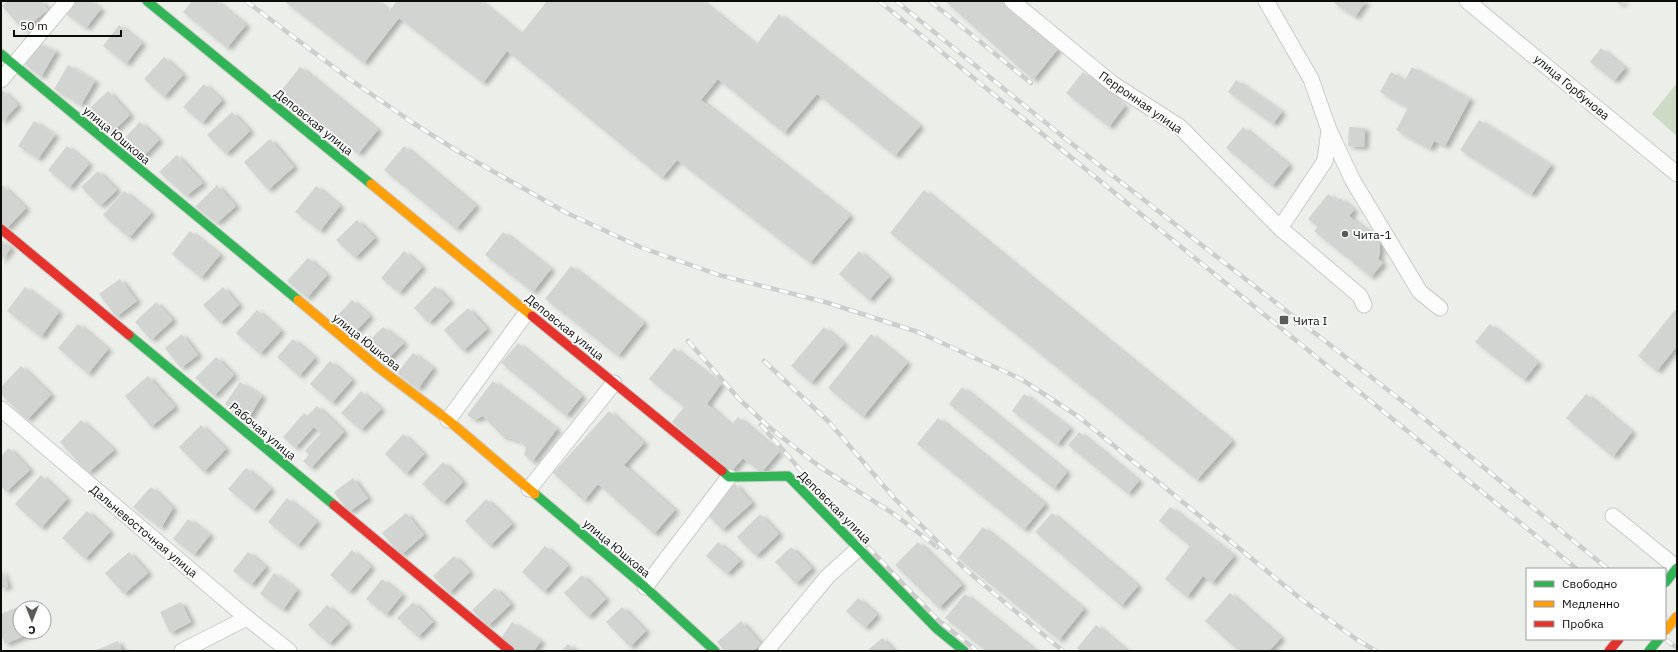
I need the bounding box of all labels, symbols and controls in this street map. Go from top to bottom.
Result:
scale bar [14,12,121,38]
text: 50 m [20,18,48,33]
street label: улица Горбунова [1531,51,1613,123]
street label: Перронная улица [1096,68,1186,137]
street label: Деповская улица [272,86,357,159]
street label: улица Юшкова [80,102,154,168]
place label: Чита-1 [1353,227,1392,242]
marker: Чита-1 [1340,229,1350,239]
street label: Деповская улица [523,291,608,364]
street label: улица Юшкова [330,310,405,374]
place label: Чита I [1293,313,1328,328]
marker: Чита I [1278,314,1290,326]
street label: Рабочая улица [227,399,300,464]
street label: Деповская улица [795,467,875,547]
street label: Дальневосточная улица [87,482,201,581]
street label: улица Юшкова [580,515,654,581]
legend [1526,568,1666,640]
text: Свободно [1562,576,1618,591]
text: Медленно [1562,596,1620,611]
north arrow [12,600,52,640]
text: Пробка [1562,616,1604,631]
text: С [28,623,36,637]

